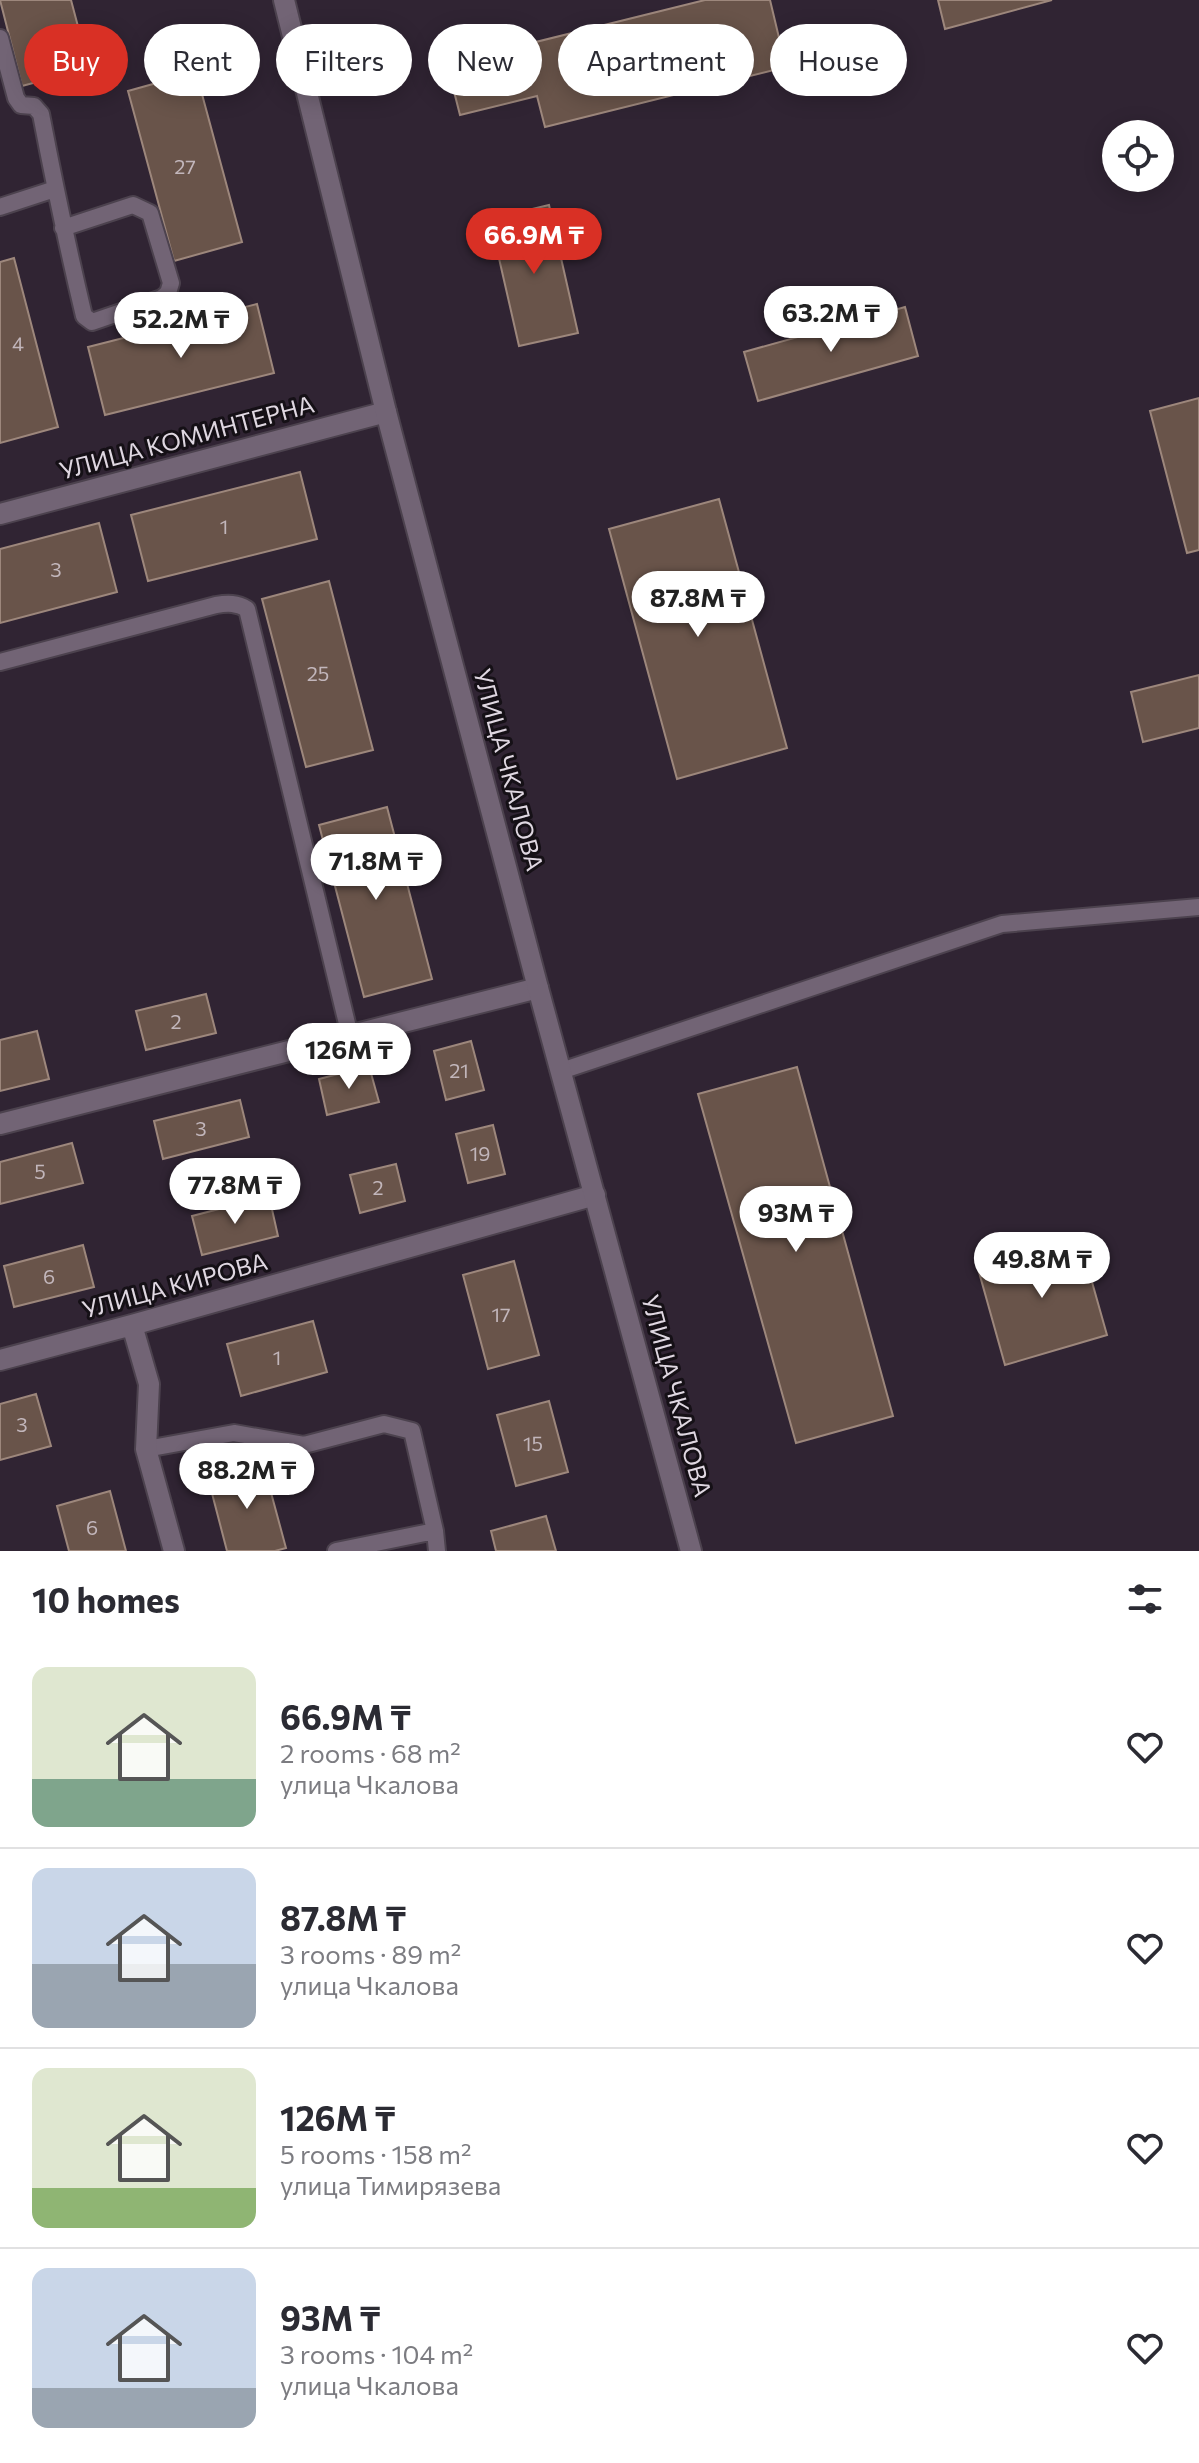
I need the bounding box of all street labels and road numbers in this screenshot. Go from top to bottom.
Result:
street label: УЛИЦА КОМИНТЕРНА [56,389,317,485]
street label: УЛИЦА ЧКАЛОВА [469,665,550,874]
street label: УЛИЦА КИРОВА [79,1246,270,1323]
street label: УЛИЦА ЧКАЛОВА [637,1291,718,1500]

